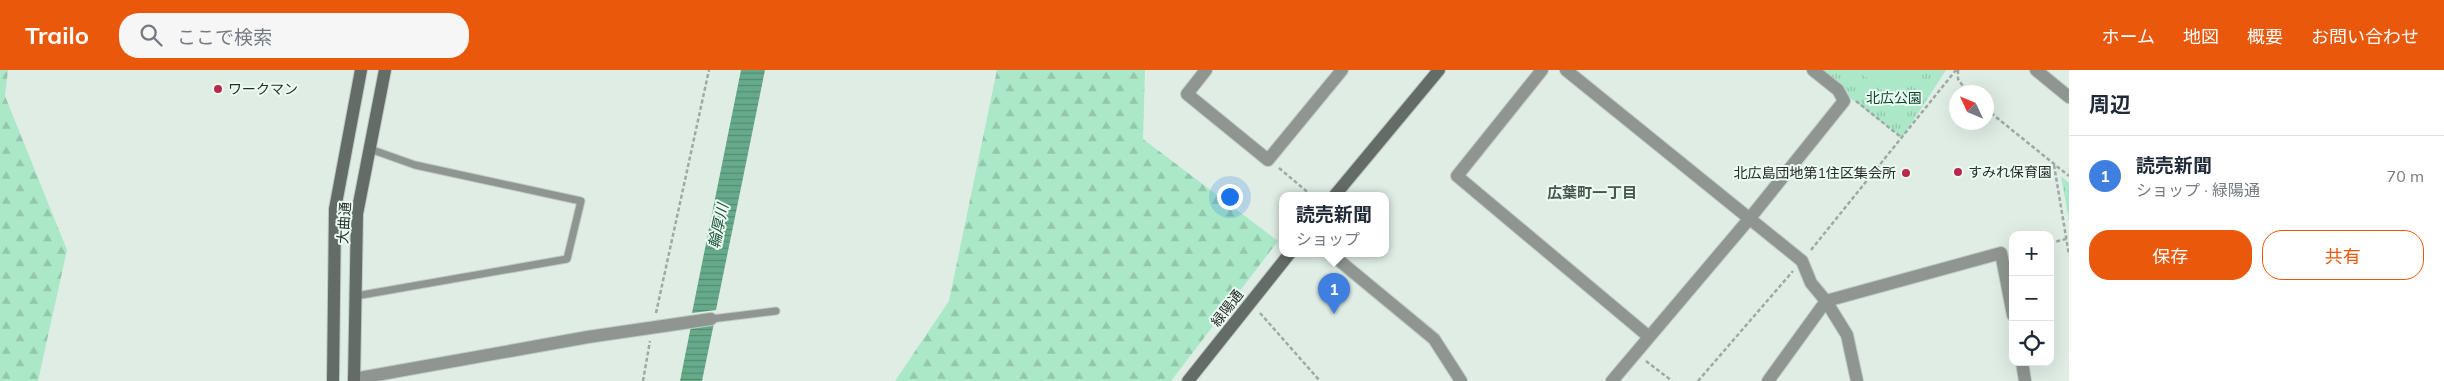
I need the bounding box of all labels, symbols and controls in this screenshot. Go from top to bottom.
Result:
search box [119,13,469,58]
text: Trailo [25,20,89,50]
icon: search [137,21,165,49]
text: ここで検索 [177,25,272,49]
text: ホーム [2102,25,2155,48]
text: 地図 [2183,25,2219,48]
text: 概要 [2247,25,2283,48]
text: お問い合わせ [2311,25,2419,48]
place label: ワークマン [228,80,298,98]
marker: ワークマン [212,83,224,95]
north arrow [1949,85,1994,130]
park label: 北広公園 [1866,89,1922,107]
text: 周辺 [2089,91,2131,117]
text: 読売新聞 [2136,153,2212,177]
place label: すみれ保育園 [1968,163,2052,181]
place label: 北広島団地第1住区集会所 [1734,164,1896,182]
marker: すみれ保育園 [1952,166,1964,178]
text: 1 [2100,166,2110,186]
text: 70 m [2387,166,2424,186]
marker: 北広島団地第1住区集会所 [1900,167,1912,179]
text: ショップ · 緑陽通 [2136,180,2260,200]
district label: 広葉町一丁目 [1547,183,1637,202]
your location [1217,184,1243,210]
popup [1279,192,1389,257]
water label: 輪厚川 [704,200,732,250]
street label: 大曲通 [334,201,354,245]
text: 読売新聞 [1296,202,1372,226]
text: ショップ [1296,229,1360,249]
button: 保存 [2089,230,2252,280]
button: 共有 [2262,230,2424,280]
map controls [2009,231,2054,366]
button: + [2009,231,2054,276]
pin: 1 [1318,273,1350,314]
button: − [2009,276,2054,321]
street label: 緑陽通 [1207,286,1247,330]
button: locate [2009,321,2054,366]

